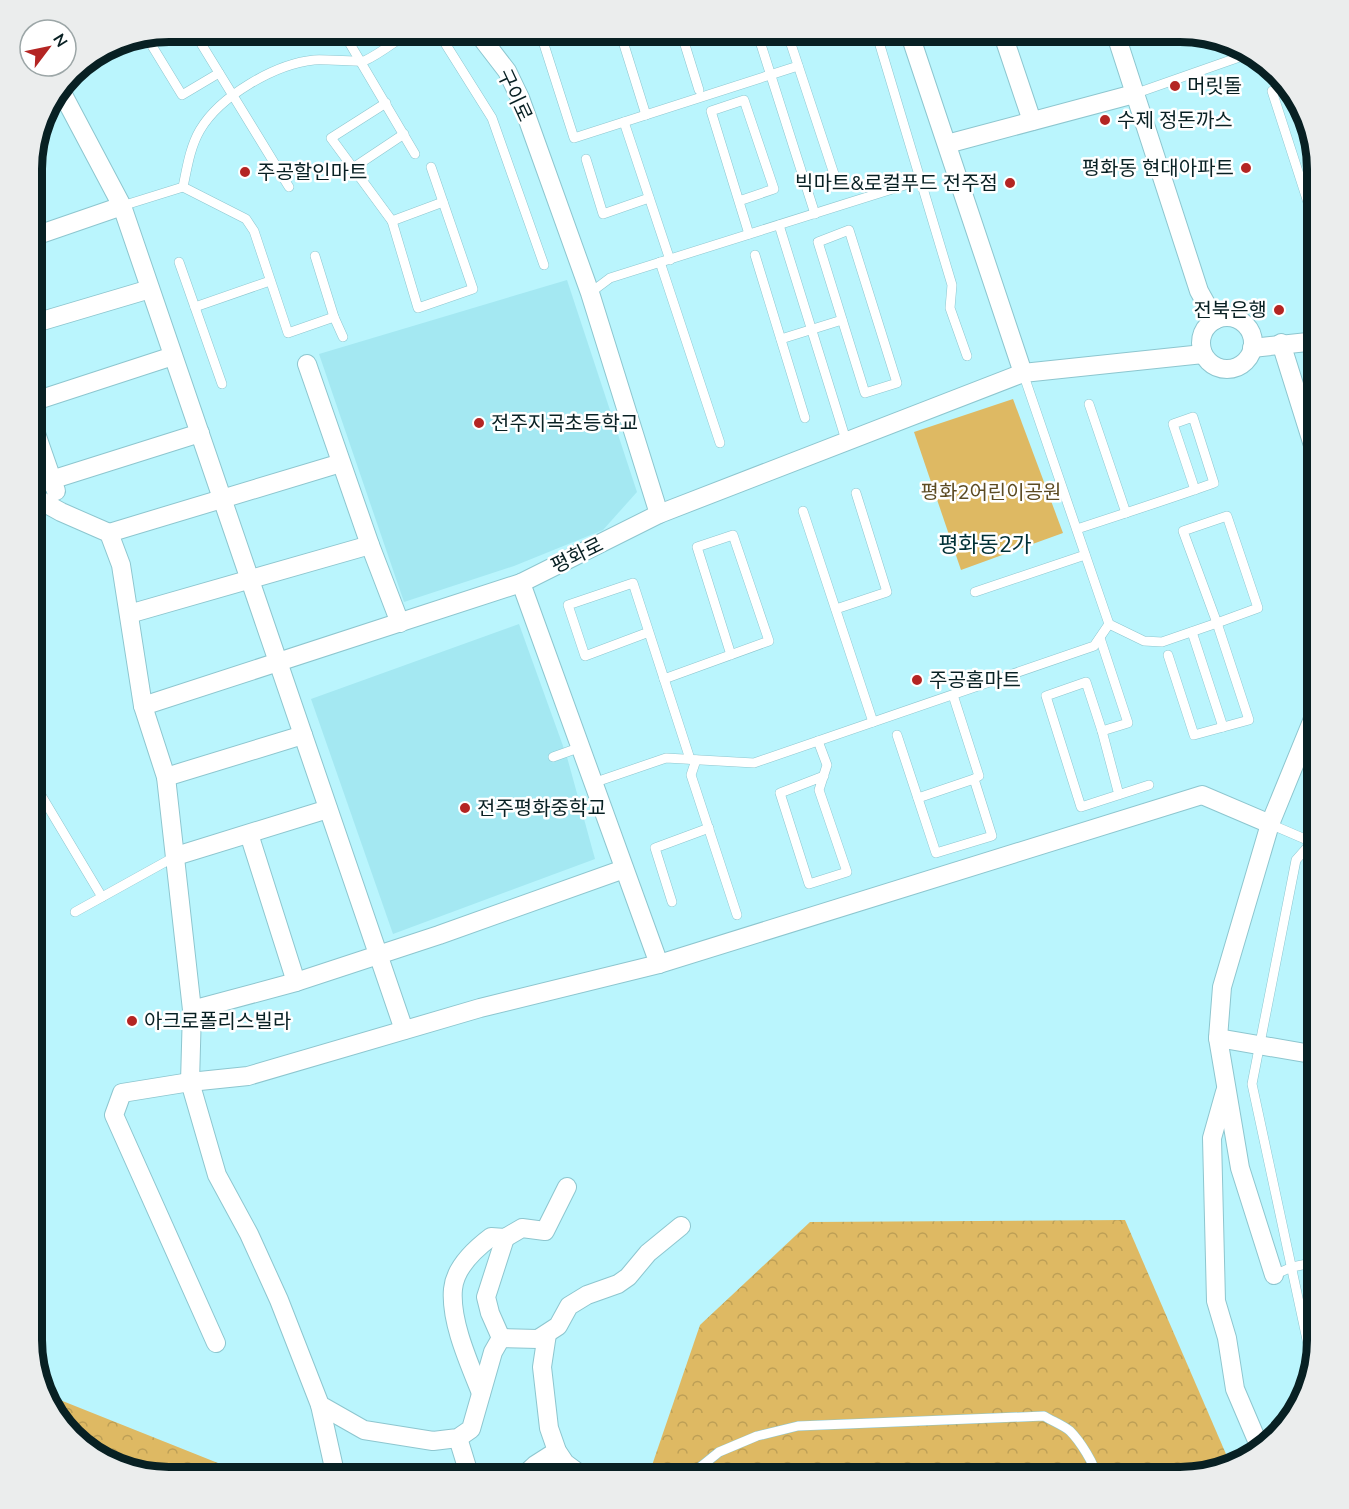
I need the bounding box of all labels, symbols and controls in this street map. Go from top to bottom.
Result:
north arrow [18,18,78,78]
text: N [47,30,72,51]
street label: 구이로 [491,64,538,126]
place label: 머릿돌 [1187,73,1242,100]
marker: 머릿돌 [1168,79,1182,93]
place label: 수제 정돈까스 [1117,107,1233,134]
marker: 수제 정돈까스 [1098,113,1112,127]
place label: 평화동 현대아파트 [1082,155,1234,182]
place label: 주공할인마트 [257,159,367,186]
marker: 평화동 현대아파트 [1239,161,1253,175]
marker: 주공할인마트 [238,165,252,179]
place label: 빅마트&로컬푸드 전주점 [795,170,998,197]
marker: 빅마트&로컬푸드 전주점 [1003,176,1017,190]
place label: 전북은행 [1193,297,1267,324]
marker: 전북은행 [1272,303,1286,317]
place label: 전주지곡초등학교 [491,410,638,437]
marker: 전주지곡초등학교 [472,416,486,430]
park label: 평화2어린이공원 [921,479,1061,506]
district label: 평화동2가 [938,530,1032,560]
street label: 평화로 [546,531,608,580]
place label: 주공홈마트 [929,667,1021,694]
marker: 주공홈마트 [910,673,924,687]
place label: 전주평화중학교 [477,795,606,822]
marker: 전주평화중학교 [458,801,472,815]
place label: 아크로폴리스빌라 [144,1008,291,1035]
marker: 아크로폴리스빌라 [125,1014,139,1028]

